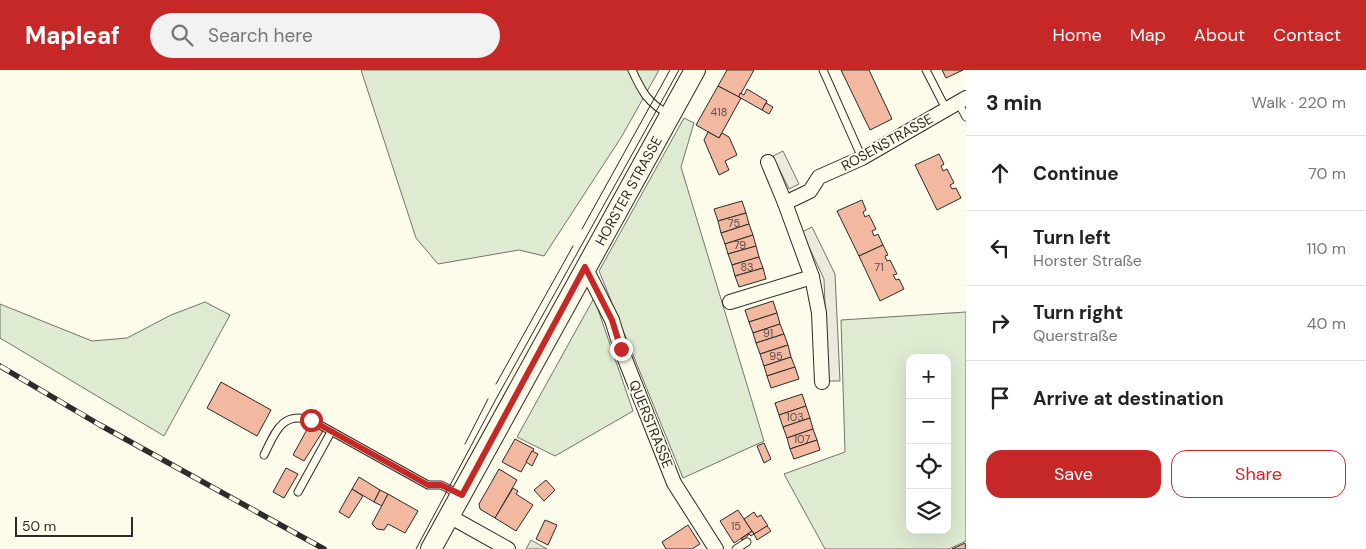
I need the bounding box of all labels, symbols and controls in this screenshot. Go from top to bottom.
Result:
search box [150,13,500,58]
text: Mapleaf [25,20,120,51]
icon: search [168,21,196,49]
text: Search here [208,23,313,48]
text: Home [1052,23,1102,47]
text: Map [1130,23,1166,47]
text: About [1194,23,1245,47]
text: Contact [1273,23,1341,47]
text: 3 min [986,89,1042,117]
text: Walk · 220 m [1252,92,1346,113]
house number: 418 [711,105,727,119]
street label: ROSENSTRASSE [838,109,936,175]
street label: HORSTER STRASSE [591,133,666,249]
icon: ahead [986,159,1014,187]
text: Continue [1033,161,1119,186]
text: 70 m [1308,163,1346,184]
house number: 75 [728,216,740,230]
text: Turn left [1033,225,1111,250]
icon: left [986,234,1014,262]
house number: 79 [734,238,746,252]
text: 110 m [1307,238,1346,259]
text: Horster Straße [1033,250,1142,271]
house number: 83 [740,260,754,274]
house number: 71 [874,260,884,274]
text: Turn right [1033,300,1123,325]
icon: right [986,309,1014,337]
text: 40 m [1307,313,1346,334]
text: Querstraße [1033,325,1118,346]
house number: 91 [763,326,773,340]
route end [610,338,633,361]
house number: 95 [769,349,783,363]
map controls [906,354,951,534]
button: + [906,354,951,399]
street label: QUERSTRASSE [625,377,677,471]
icon: arrive [986,384,1014,412]
text: Arrive at destination [1033,386,1224,411]
button: − [906,399,951,444]
route start [300,409,323,432]
house number: 103 [786,410,804,424]
house number: 107 [794,432,810,446]
button: locate [906,444,951,489]
button: Save [986,450,1161,498]
button: Share [1171,450,1346,498]
button: layers [906,489,951,534]
scale bar [15,514,132,537]
text: 50 m [22,517,56,535]
house number: 15 [731,519,741,533]

